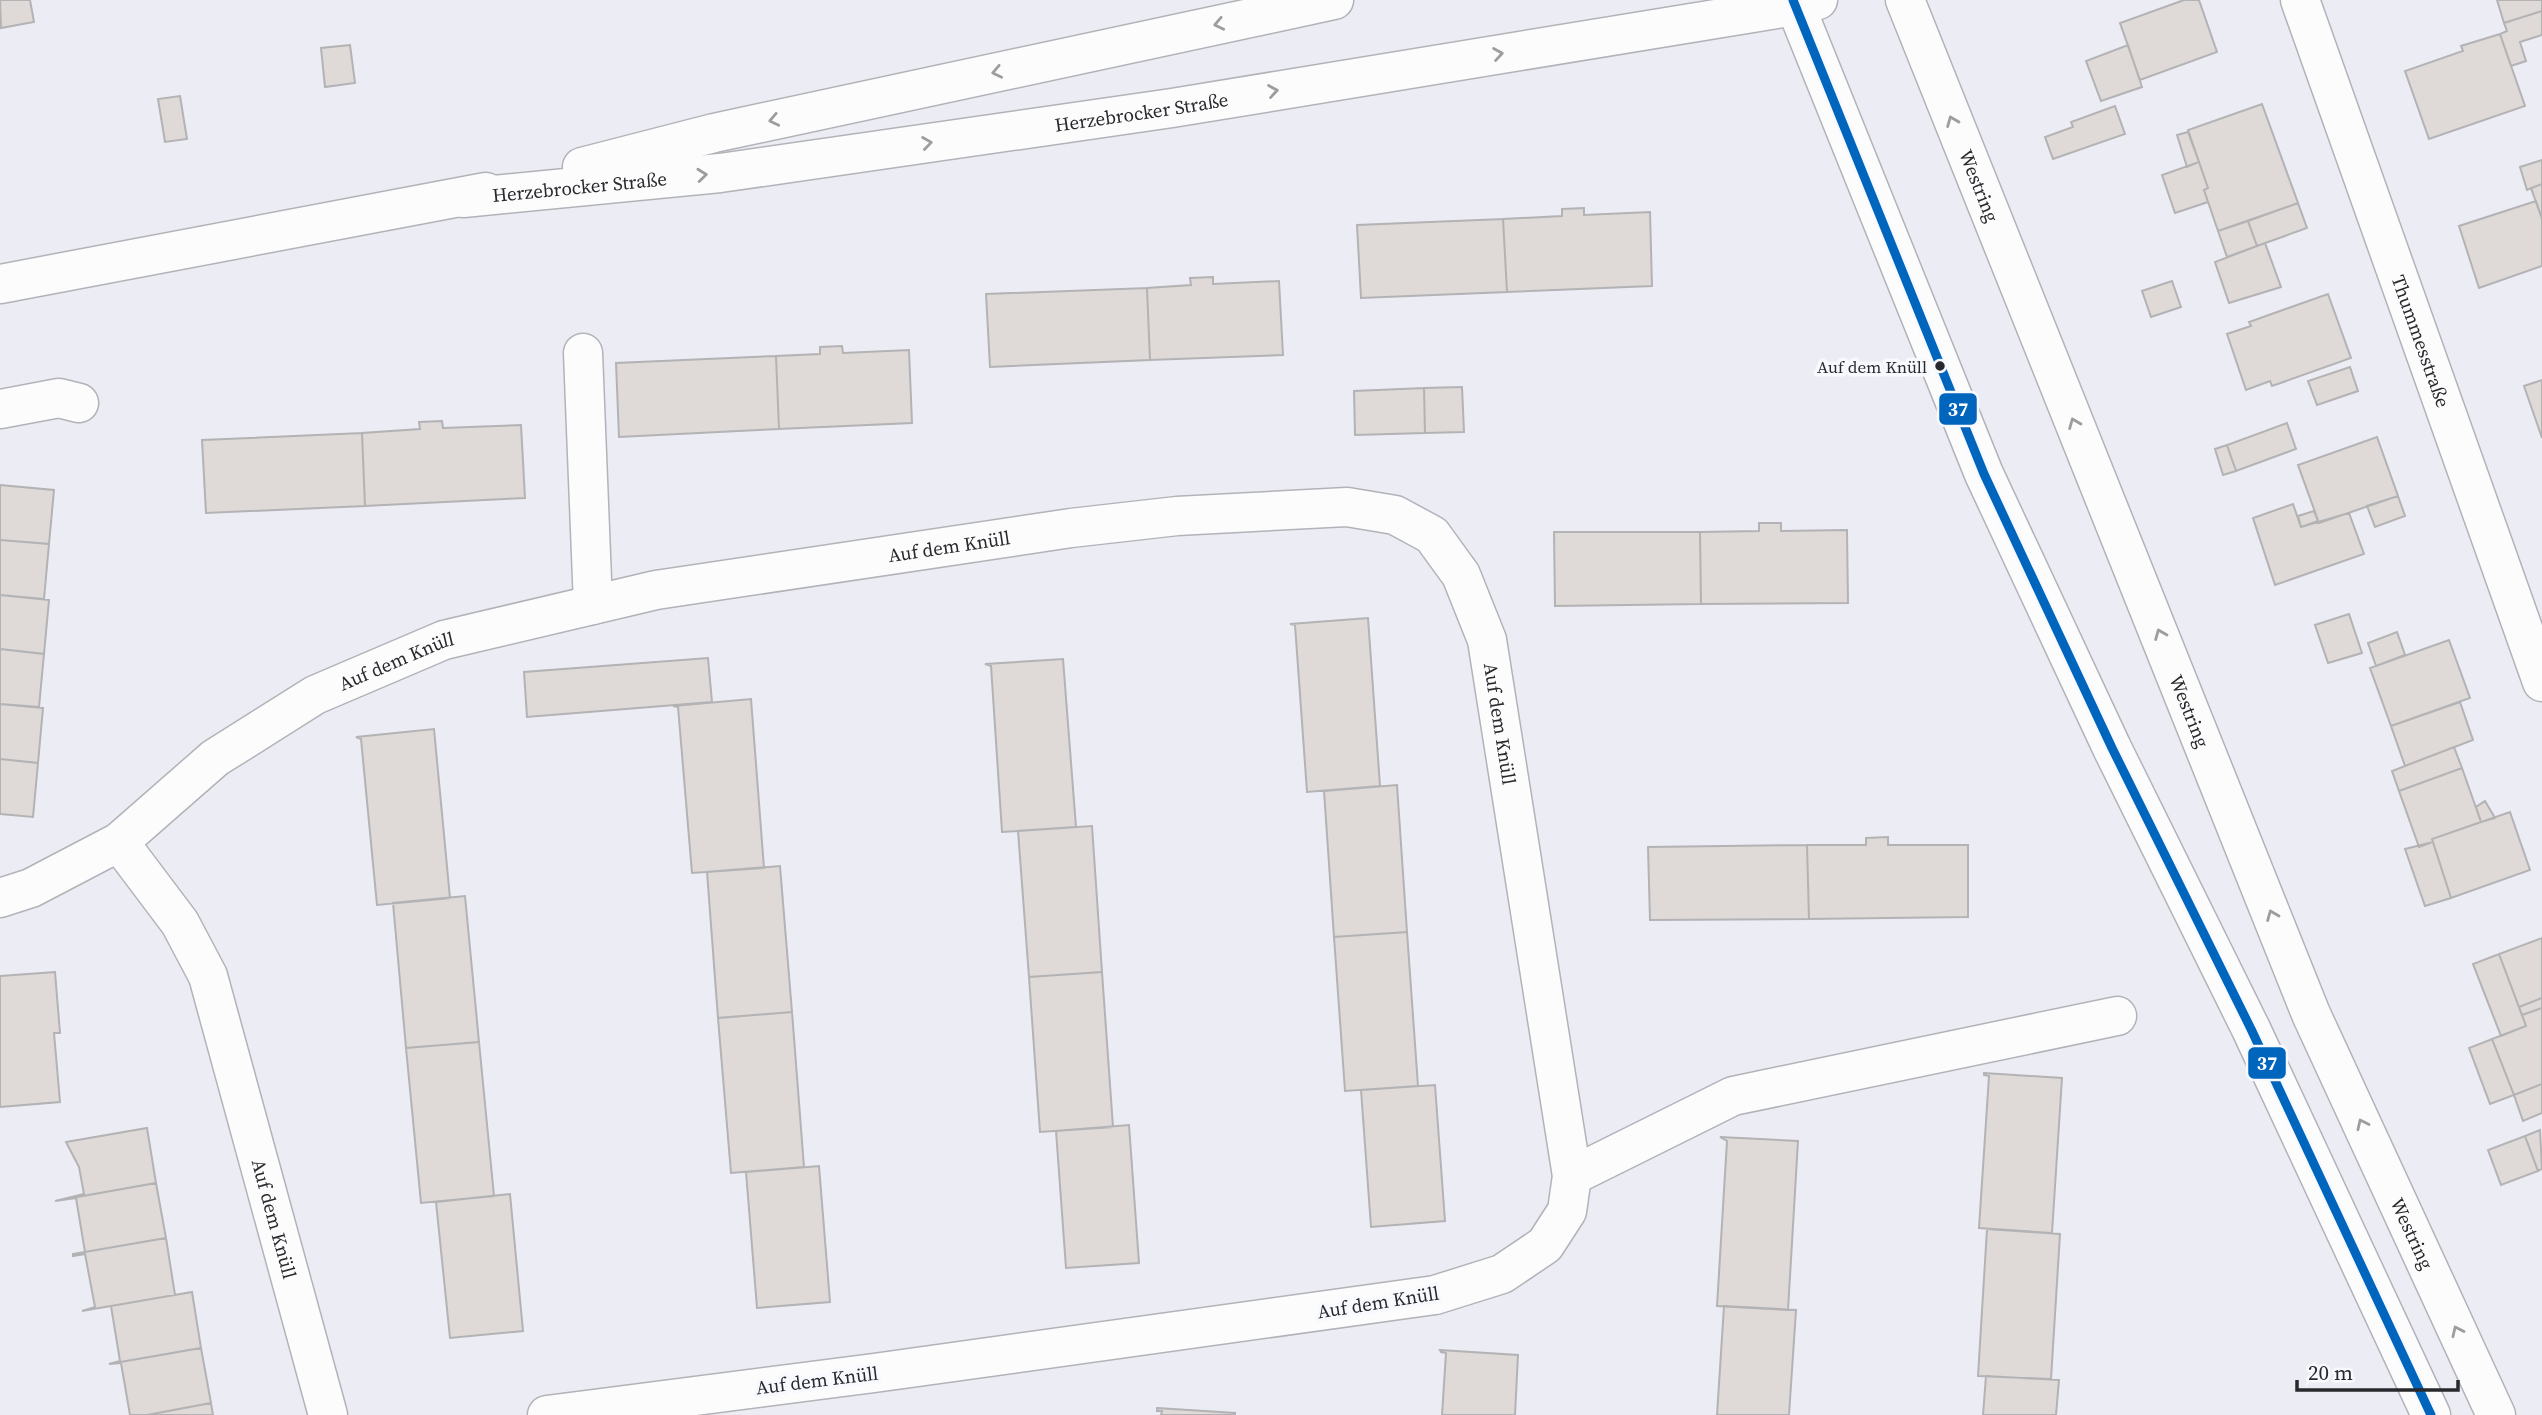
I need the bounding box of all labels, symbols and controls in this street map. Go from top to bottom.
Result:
one-way arrow [1213,16,1225,31]
one-way arrow [1492,47,1503,62]
one-way arrow [991,64,1003,79]
one-way arrow [1267,84,1279,99]
street label: Herzebrocker Straße [1053,86,1230,138]
one-way arrow [768,112,780,127]
one-way arrow [1947,116,1961,128]
one-way arrow [921,136,933,151]
street label: Westring [1953,145,2006,226]
street label: Herzebrocker Straße [491,165,668,208]
one-way arrow [696,167,707,182]
street label: Thummesstraße [2386,271,2457,411]
place label: Auf dem Knüll [1817,355,1927,379]
marker: Auf dem Knüll [1933,359,1947,373]
line badge: 37 [1938,392,1978,426]
text: 37 [1948,396,1968,422]
one-way arrow [2069,418,2083,430]
street label: Auf dem Knüll [886,524,1012,568]
street label: Auf dem Knüll [335,625,457,696]
one-way arrow [2154,629,2168,641]
street label: Auf dem Knüll [1478,661,1523,787]
street label: Westring [2164,671,2216,751]
one-way arrow [2267,910,2281,922]
line badge: 37 [2247,1046,2287,1080]
text: 37 [2257,1050,2277,1076]
one-way arrow [2356,1119,2370,1131]
street label: Auf dem Knüll [246,1156,303,1282]
street label: Westring [2385,1193,2440,1274]
street label: Auf dem Knüll [1315,1279,1441,1324]
one-way arrow [2451,1326,2465,1338]
scale bar [2297,1348,2458,1392]
text: 20 m [2308,1358,2353,1387]
street label: Auf dem Knüll [754,1360,880,1400]

